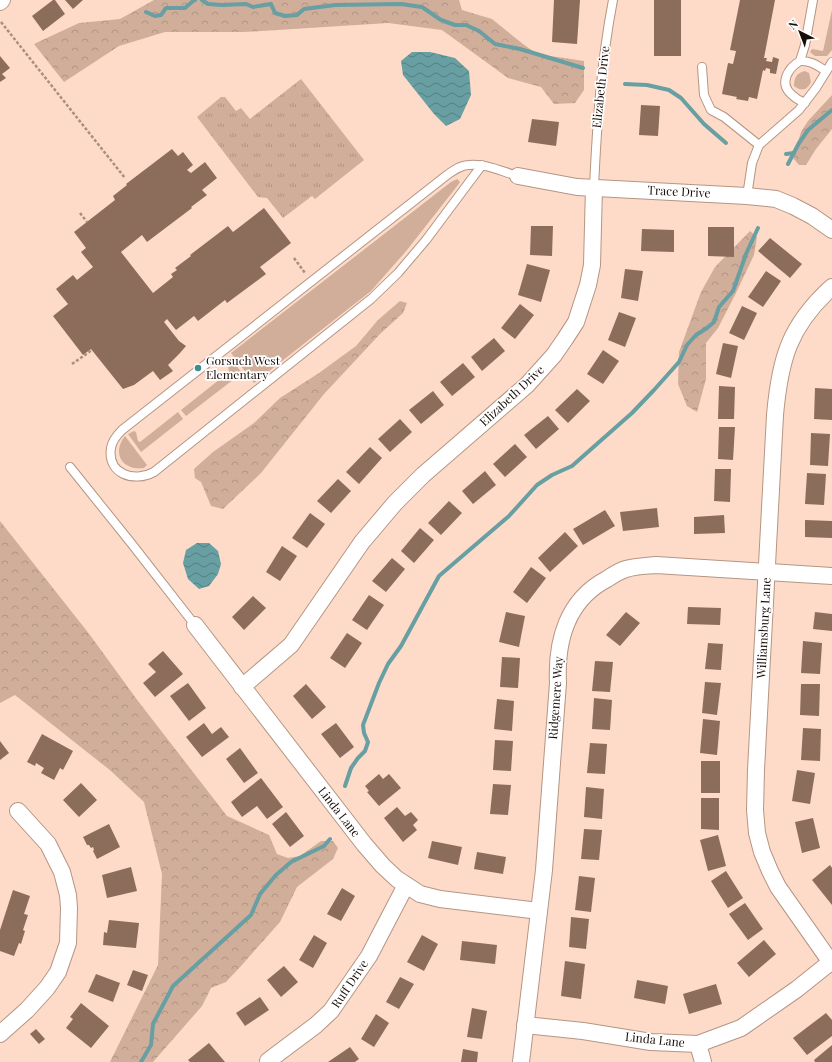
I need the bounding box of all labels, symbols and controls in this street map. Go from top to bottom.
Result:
north arrow [780,12,820,52]
text: N [785,16,801,32]
street label: Elizabeth Drive [588,45,612,129]
street label: Trace Drive [647,181,711,201]
place label: Gorsuch West Elementary [206,352,281,382]
street label: Elizabeth Drive [476,361,547,429]
marker: Gorsuch West Elementary [193,363,203,373]
street label: Williamsburg Lane [752,577,774,680]
street label: Ridgemere Way [544,656,566,740]
street label: Linda Lane [315,783,364,840]
street label: Ruff Drive [327,956,371,1011]
street label: Linda Lane [625,1028,686,1050]

